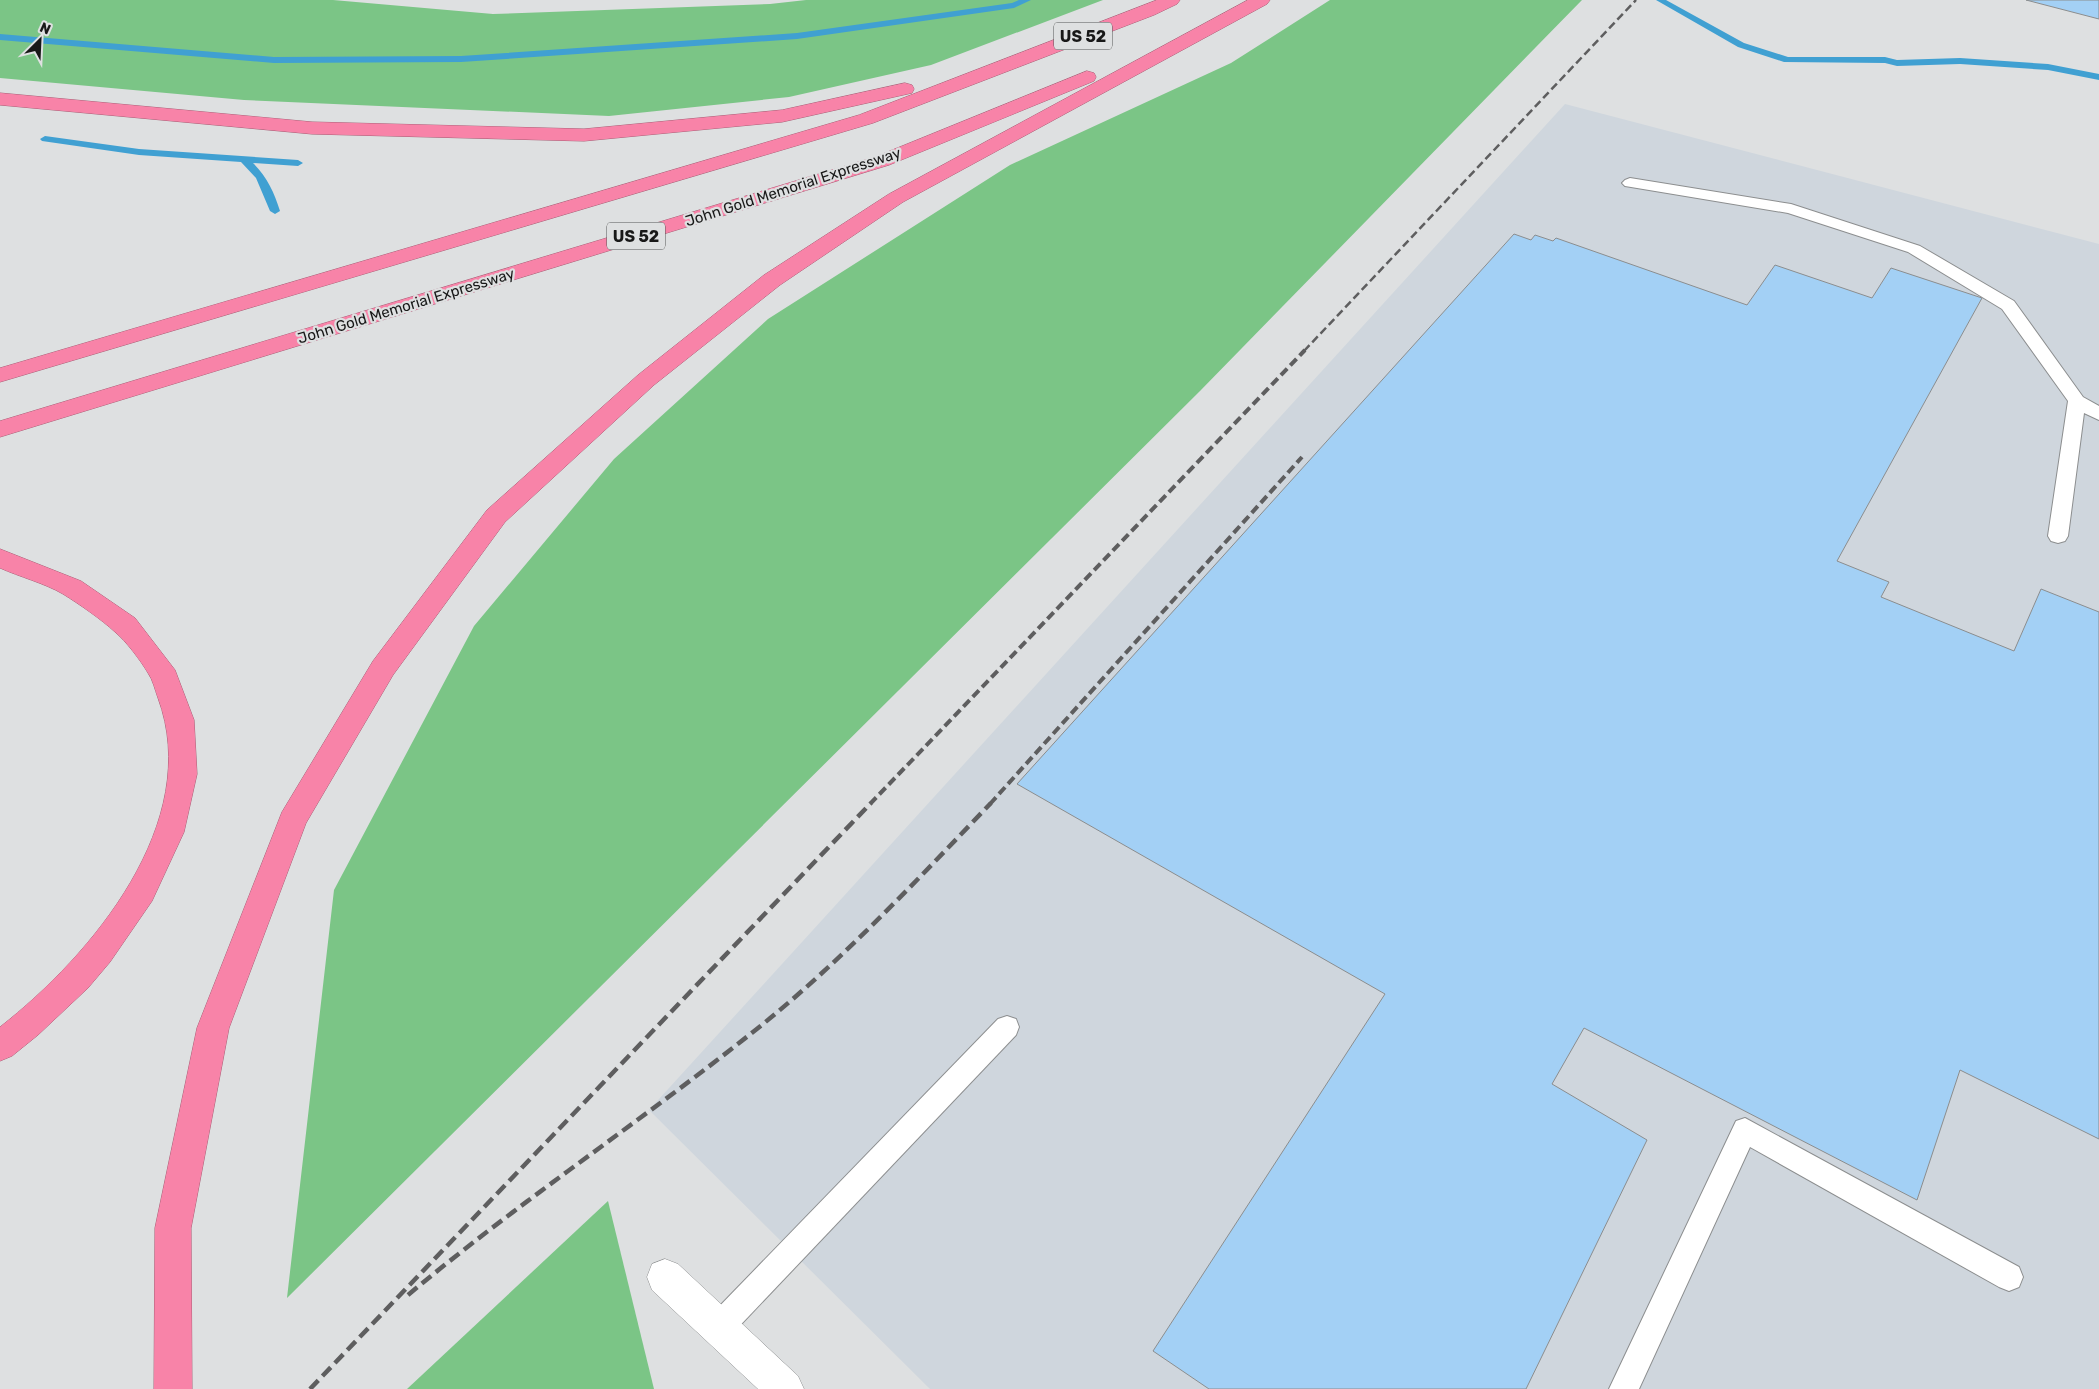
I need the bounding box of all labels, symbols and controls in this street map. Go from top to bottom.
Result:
north arrow [15,15,65,65]
text: N [37,19,53,38]
road number: US 52 [1054,22,1112,50]
street label: John Gold Memorial Expressway [683,144,903,230]
road number: US 52 [607,222,665,250]
street label: John Gold Memorial Expressway [295,264,517,348]

